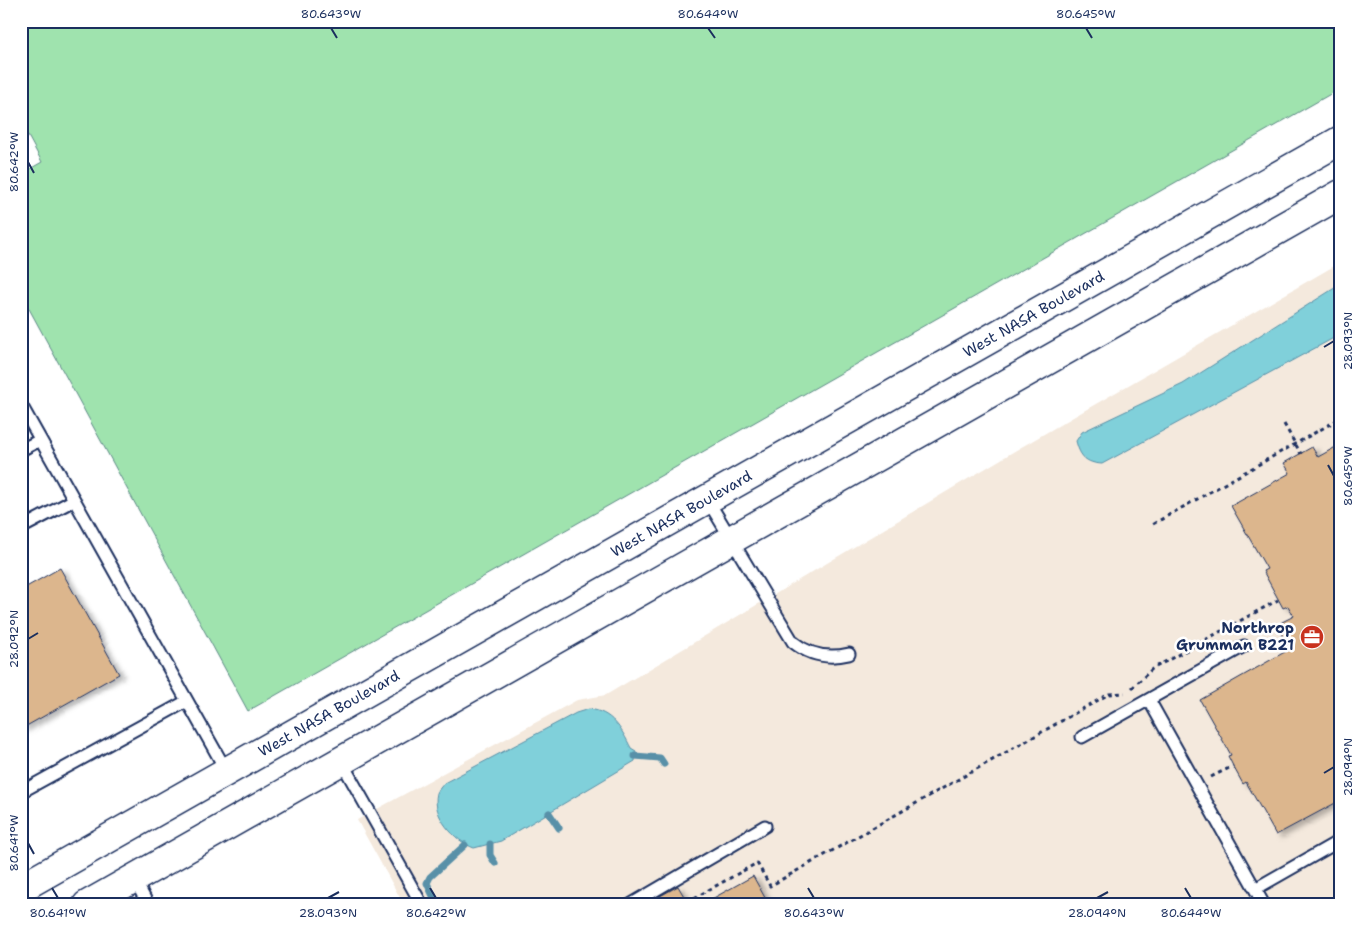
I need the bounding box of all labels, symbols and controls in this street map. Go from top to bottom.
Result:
text: 80.643°W [301,6,361,22]
text: 80.644°W [678,6,738,22]
text: 80.645°W [1056,6,1116,22]
text: 80.642°W [6,132,22,192]
street label: West NASA Boulevard [959,266,1108,362]
text: 28.093°N [1340,312,1356,370]
text: 80.645°W [1340,446,1356,506]
street label: West NASA Boulevard [607,466,756,562]
text: 28.092°N [6,610,22,668]
place label: Northrop Grumman B221 [1176,618,1294,655]
office icon: Northrop Grumman B221 [1299,624,1325,650]
street label: West NASA Boulevard [255,665,404,761]
text: 28.094°N [1340,738,1356,796]
text: 80.641°W [6,814,22,872]
text: 80.641°W [29,905,87,921]
text: 28.093°N [299,905,357,921]
text: 80.642°W [406,905,466,921]
text: 80.643°W [784,905,844,921]
text: 28.094°N [1068,905,1126,921]
text: 80.644°W [1161,905,1221,921]

